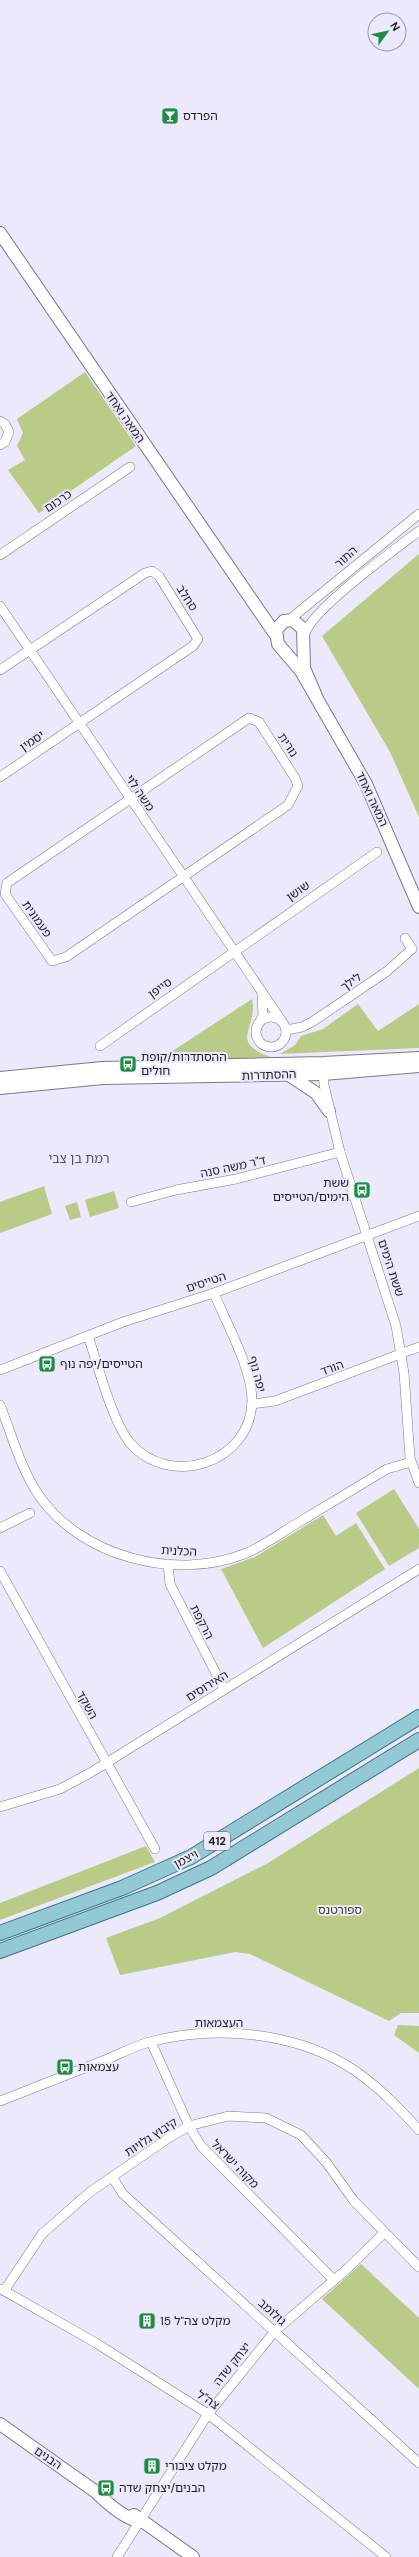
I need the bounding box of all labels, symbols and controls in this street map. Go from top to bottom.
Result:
north arrow [367,12,407,52]
text: N [387,19,403,34]
bar icon: הפרדס [160,106,180,126]
place label: הפרדס [183,108,218,124]
street label: המאה ואחד [101,388,149,446]
street label: כרכום [41,486,75,516]
street label: התור [331,543,361,571]
street label: סחלב [173,582,202,614]
street label: יסמין [17,727,47,755]
street label: נורית [274,730,302,760]
street label: המאה ואחד [352,769,392,829]
street label: משה לוי [122,772,158,814]
street label: שושן [283,877,313,905]
street label: פעמונית [18,897,56,941]
street label: לילך [337,969,365,995]
street label: סייפן [145,974,175,1002]
place label: ההסתדרות/קופת חולים [141,1049,227,1079]
bus stop icon: ההסתדרות/קופת חולים [118,1054,138,1074]
street label: ההסתדרות [241,1066,297,1084]
district label: רמת בן צבי [49,1150,110,1167]
street label: ד"ר משה סנה [199,1152,268,1182]
place label: ששת הימים/הטייסים [273,1175,349,1205]
bus stop icon: ששת הימים/הטייסים [352,1180,372,1200]
street label: ששת הימים [374,1237,408,1299]
street label: הטייסים [184,1268,228,1296]
bus stop icon: הטייסים/יפה נוף [37,1354,57,1374]
street label: יפה נוף [245,1354,269,1394]
place label: הטייסים/יפה נוף [60,1356,143,1372]
street label: הורד [318,1356,346,1380]
street label: הכלנית [161,1542,197,1560]
street label: הרקפת [187,1602,217,1642]
street label: האירוסים [183,1667,231,1705]
street label: השקד [73,1688,101,1722]
road number: 412 [204,1832,230,1850]
street label: ויצמן [171,1846,201,1872]
park label: ספורטנס [318,1902,362,1918]
street label: העצמאות [195,2015,243,2031]
bus stop icon: עצמאות [55,2057,75,2077]
place label: עצמאות [78,2059,119,2075]
street label: קיבוץ גלויות [122,2114,181,2160]
street label: מקוה ישראל [208,2136,262,2192]
street label: גולומב [254,2295,290,2329]
building icon: מקלט צה"ל 15 [137,2311,157,2331]
place label: מקלט צה"ל 15 [160,2313,231,2329]
street label: יצחק שדה [210,2339,254,2389]
street label: צה"ל [194,2387,223,2414]
street label: הבנים [31,2443,65,2473]
building icon: מקלט ציבורי [142,2456,162,2476]
place label: מקלט ציבורי [165,2458,227,2474]
bus stop icon: הבנים/יצחק שדה [96,2478,116,2498]
place label: הבנים/יצחק שדה [119,2480,205,2496]

